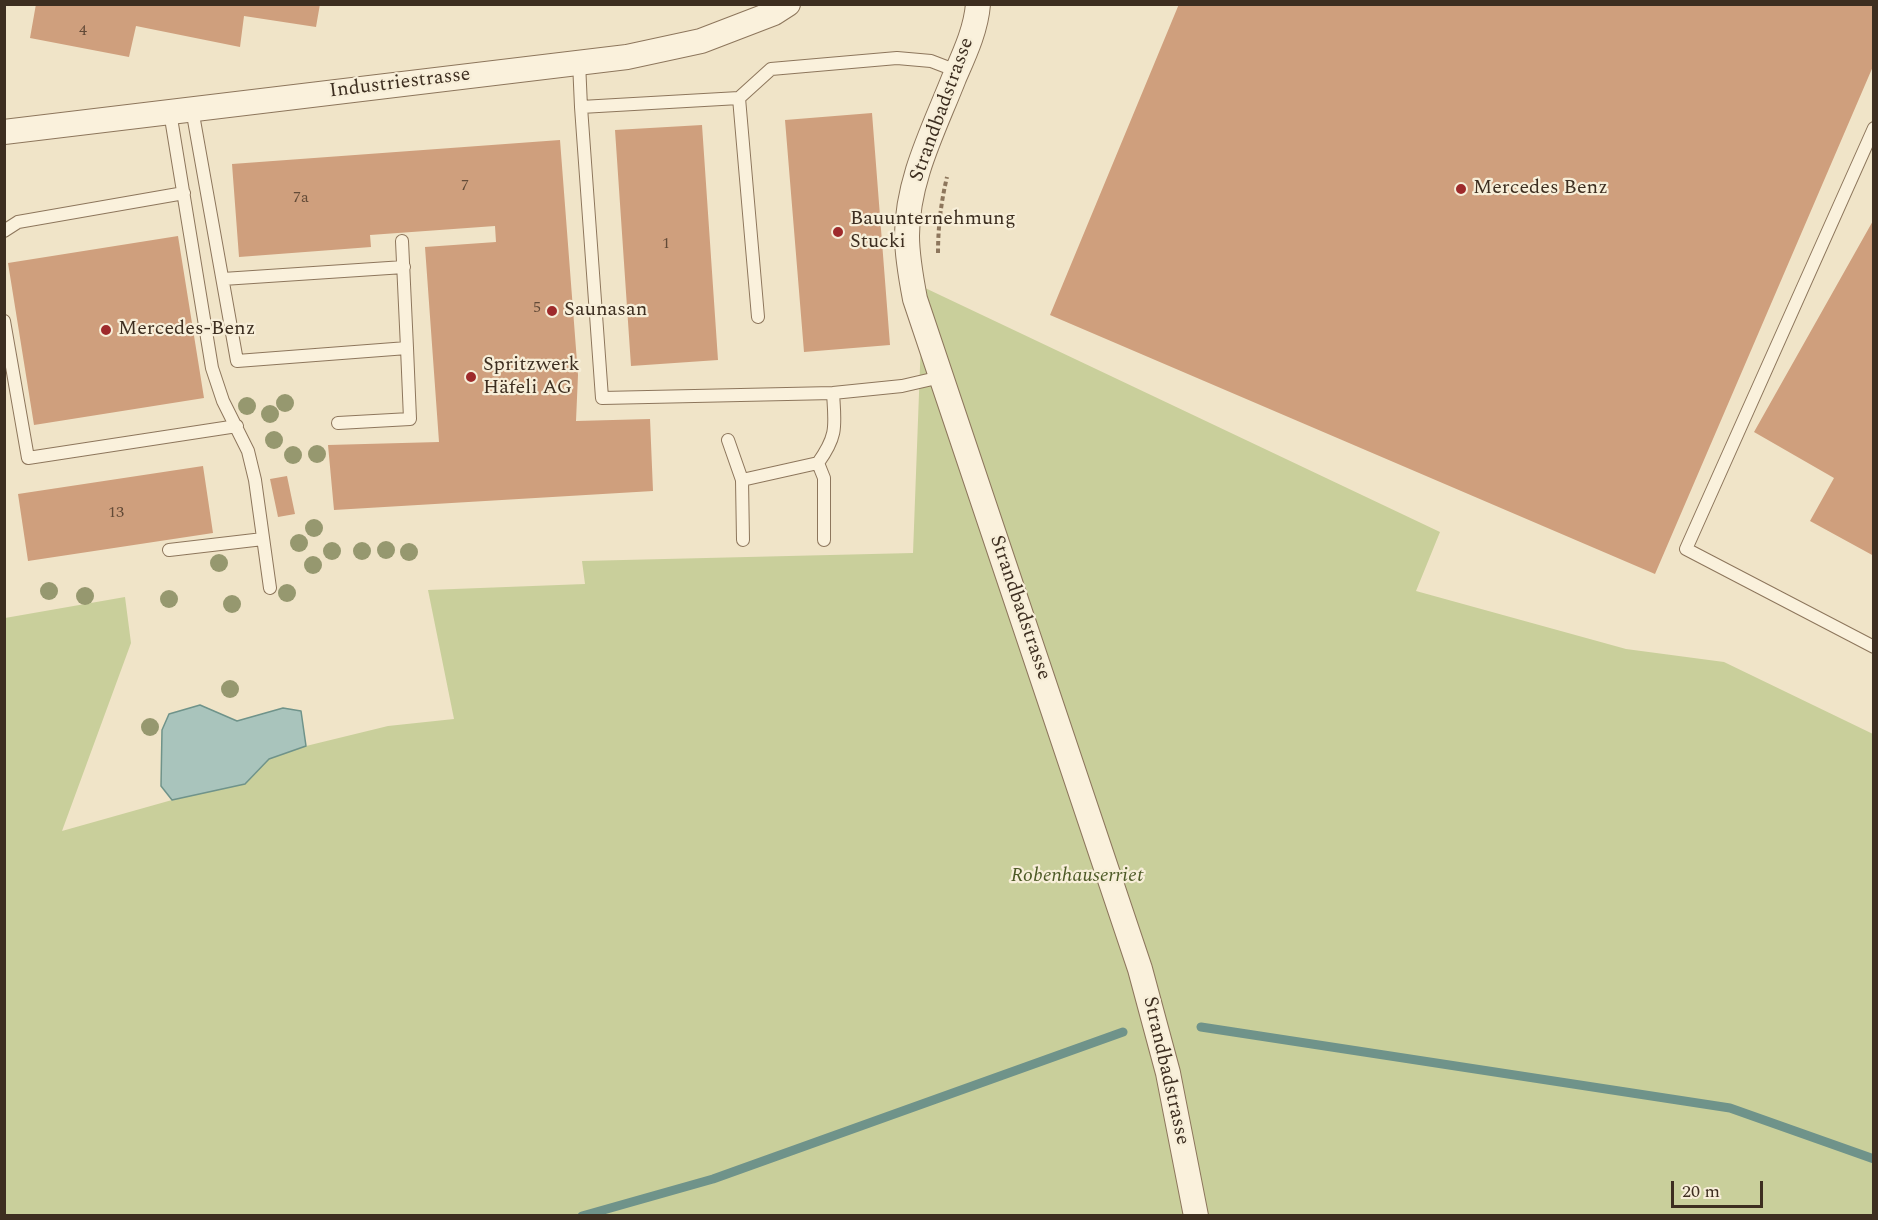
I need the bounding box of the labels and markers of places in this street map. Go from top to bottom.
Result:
place label: Mercedes Benz [1473,177,1608,201]
marker: Mercedes Benz [1454,182,1468,196]
place label: Bauunternehmung Stucki [850,208,1016,255]
marker: Bauunternehmung Stucki [831,225,845,239]
place label: Saunasan [564,299,647,323]
marker: Saunasan [545,304,559,318]
place label: Mercedes-Benz [118,318,255,342]
marker: Mercedes-Benz [99,323,113,337]
place label: Spritzwerk Häfeli AG [483,354,580,401]
marker: Spritzwerk Häfeli AG [464,370,478,384]

